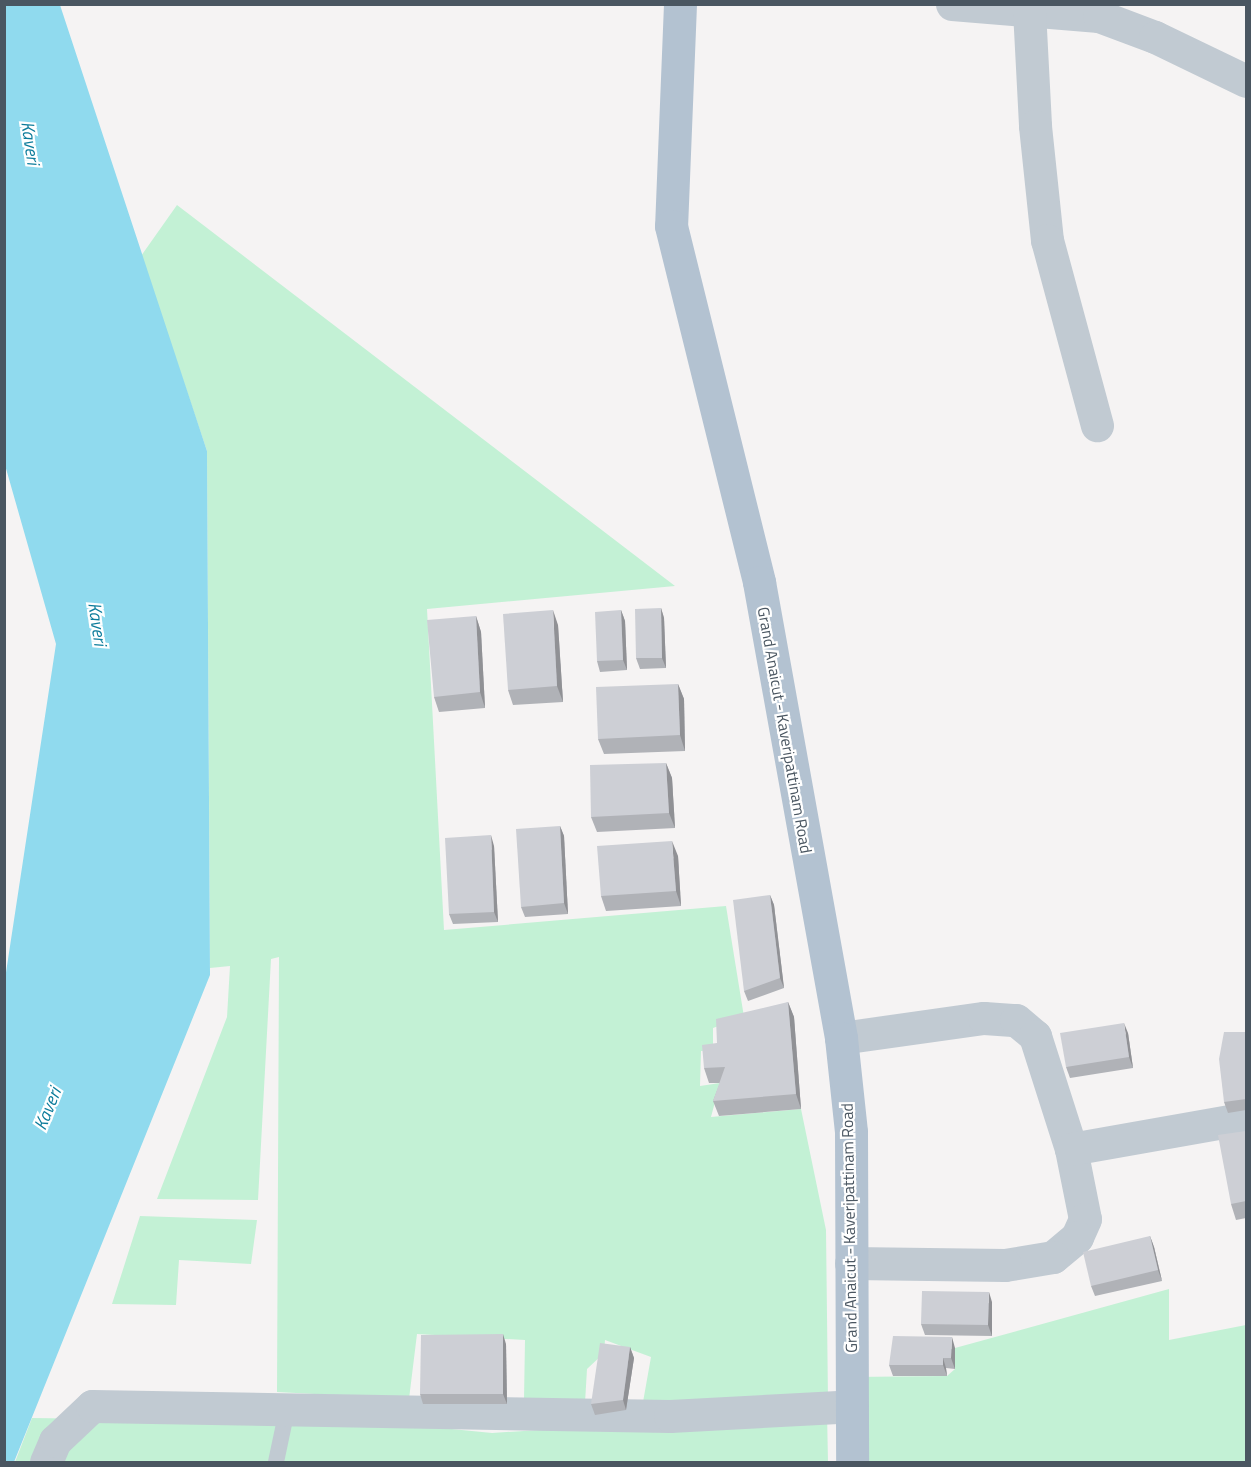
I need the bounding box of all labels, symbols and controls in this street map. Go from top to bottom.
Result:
water label: Kaveri [16,120,44,166]
water label: Kaveri [83,601,111,647]
street label: Grand Anaicut - Kaveripattinam Road [754,605,816,855]
water label: Kaveri [30,1085,66,1133]
street label: Grand Anaicut - Kaveripattinam Road [837,1103,861,1353]

